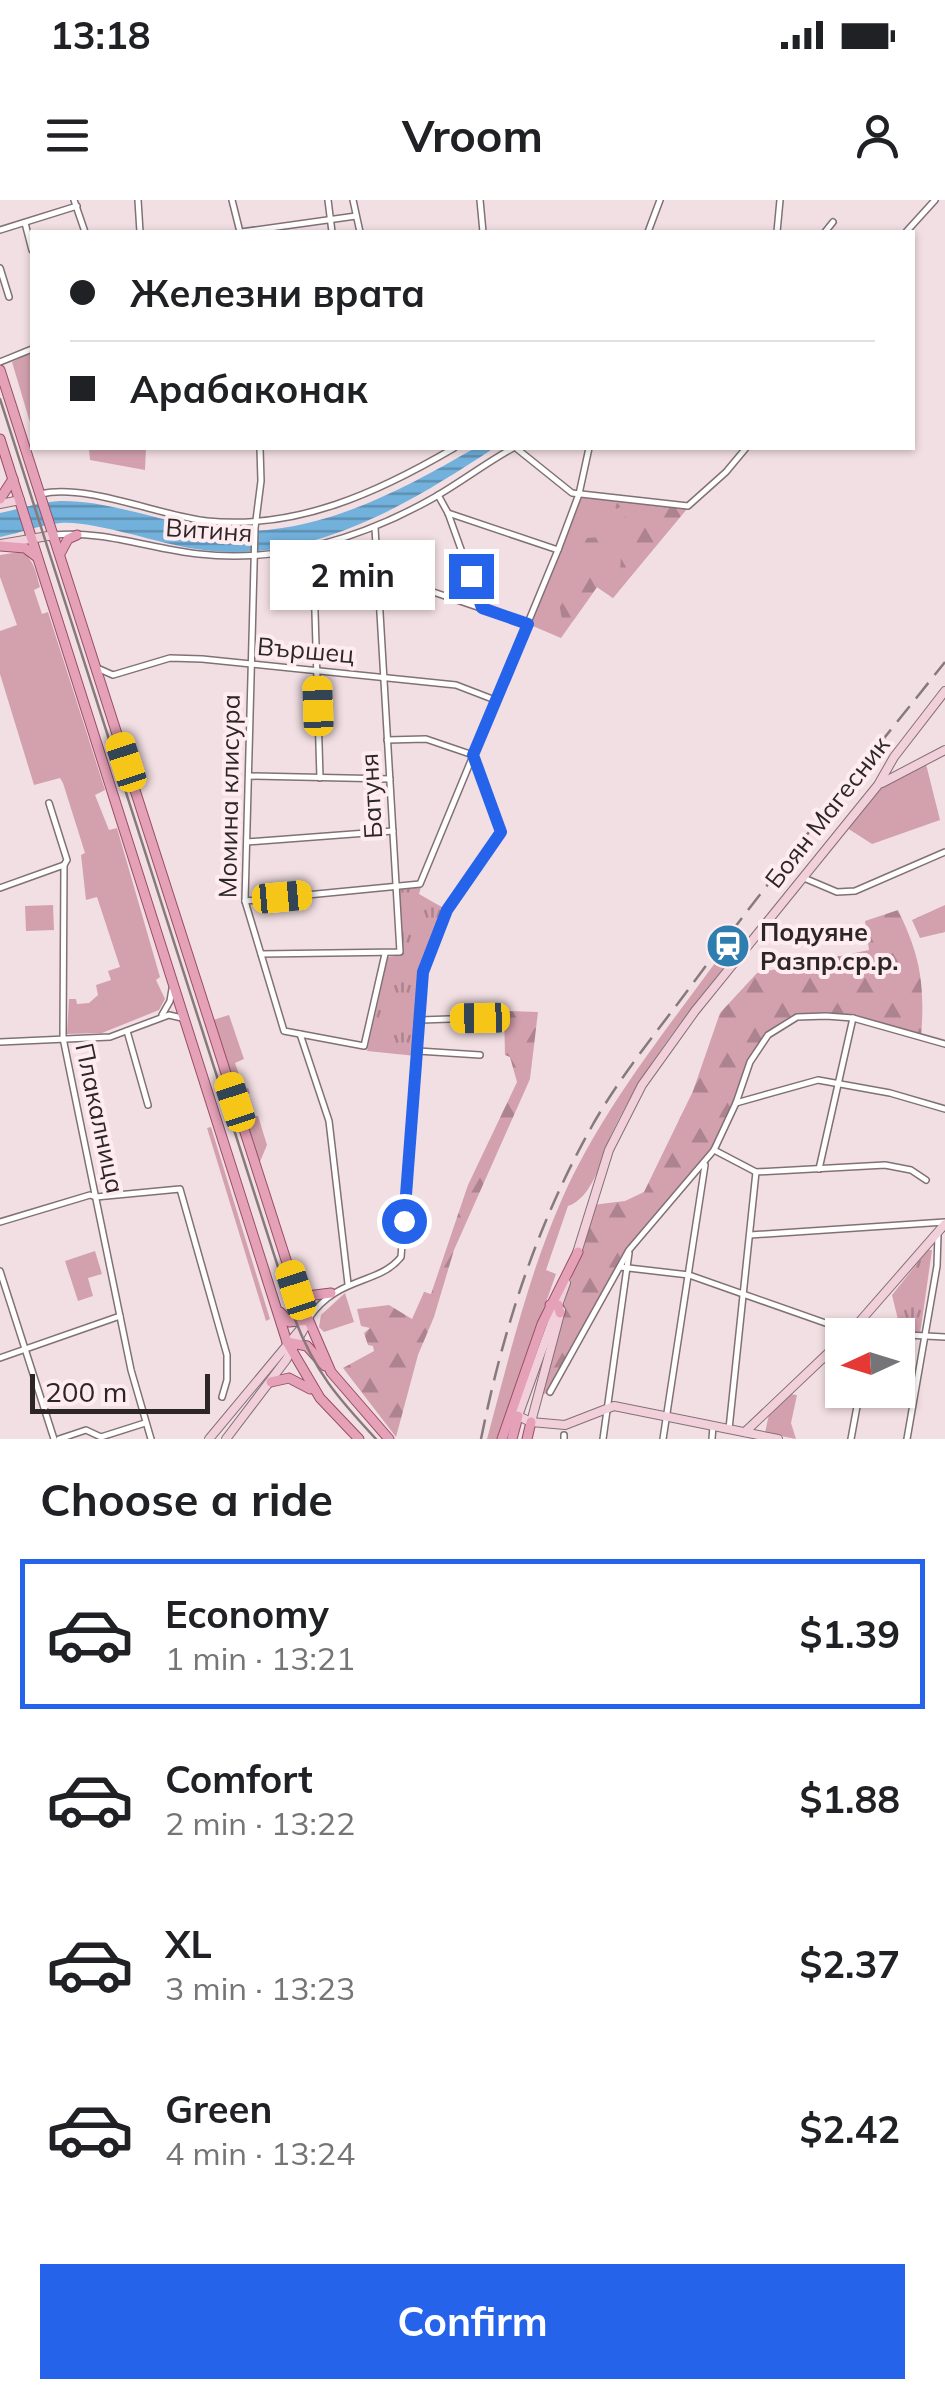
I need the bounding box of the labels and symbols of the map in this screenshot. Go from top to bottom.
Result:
street label: Витиня [165,511,253,548]
callout: 2 min [271,541,436,611]
route end [449,554,494,599]
street label: Вършец [256,630,356,669]
car [302,675,334,737]
street label: Момина клисура [211,694,246,898]
car [102,729,150,795]
street label: Боян Магесник [758,729,896,894]
street label: Батуня [353,752,388,840]
car [251,879,313,915]
place label: Подуяне Разпр.ср.р. [760,916,898,976]
station icon: Подуяне Разпр.ср.р. [705,923,751,969]
car [450,1002,510,1034]
street label: Плакалница [69,1040,132,1196]
car [211,1069,259,1135]
route start [382,1199,427,1244]
car [272,1257,320,1323]
north arrow [825,1318,915,1408]
scale bar [30,1369,210,1414]

